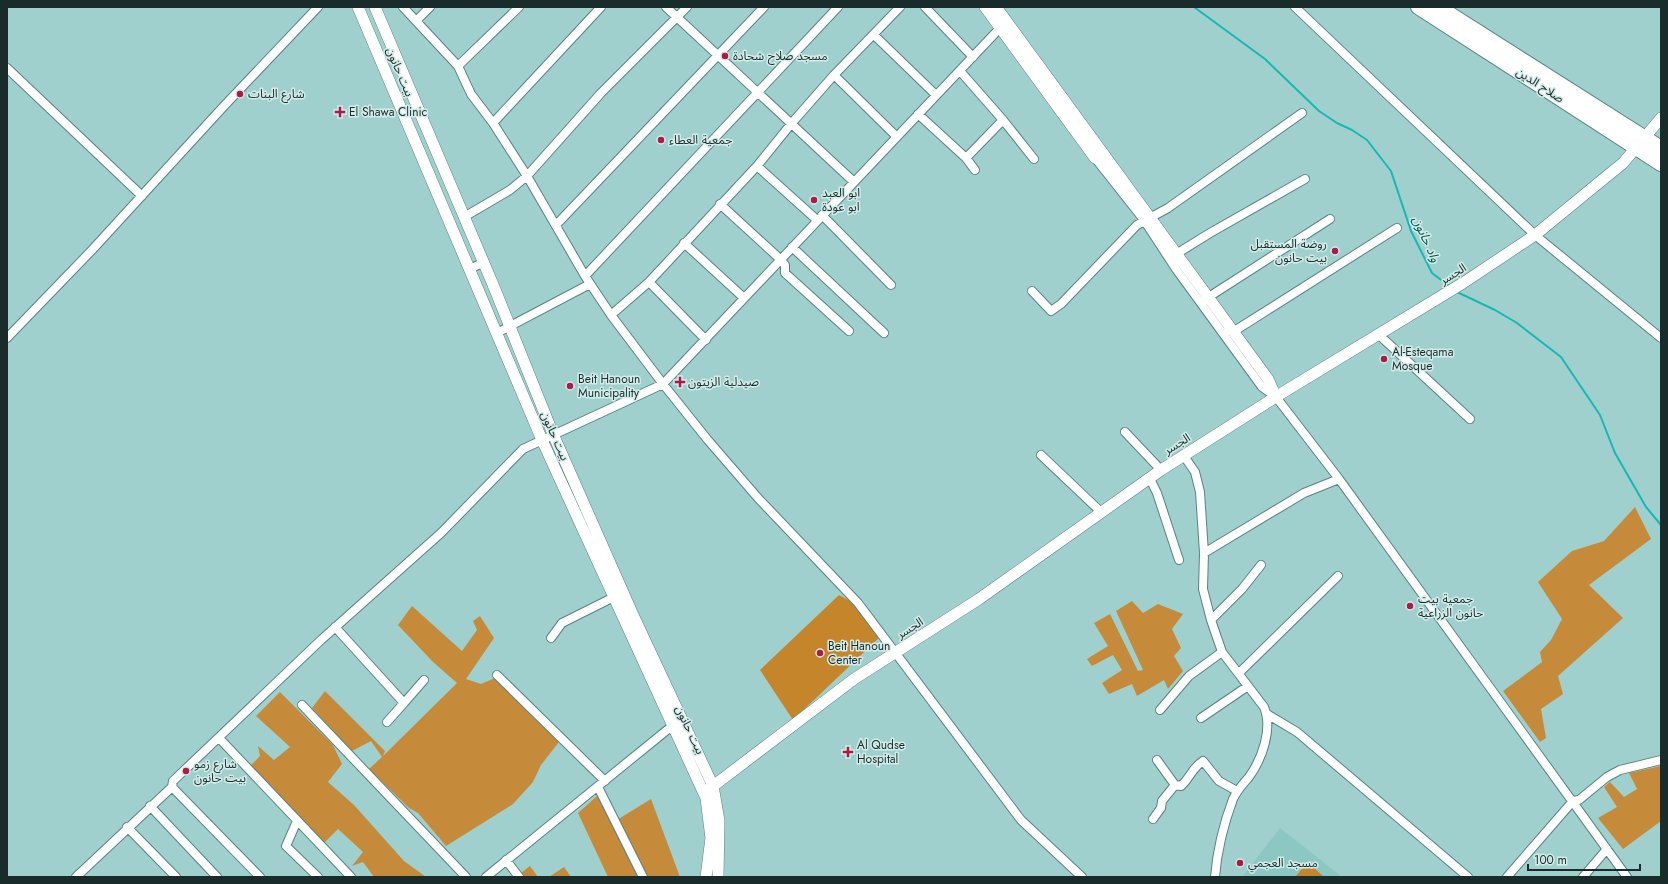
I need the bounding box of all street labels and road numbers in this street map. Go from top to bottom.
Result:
street label: بيت حانون [382,45,418,99]
street label: صلاح الدين [1512,63,1568,107]
street label: الجسر [1435,259,1470,290]
street label: بيت حانون [536,409,574,463]
street label: الجسر [1159,429,1194,460]
street label: الجسر [892,613,927,644]
street label: بيت حانون [671,703,709,757]

